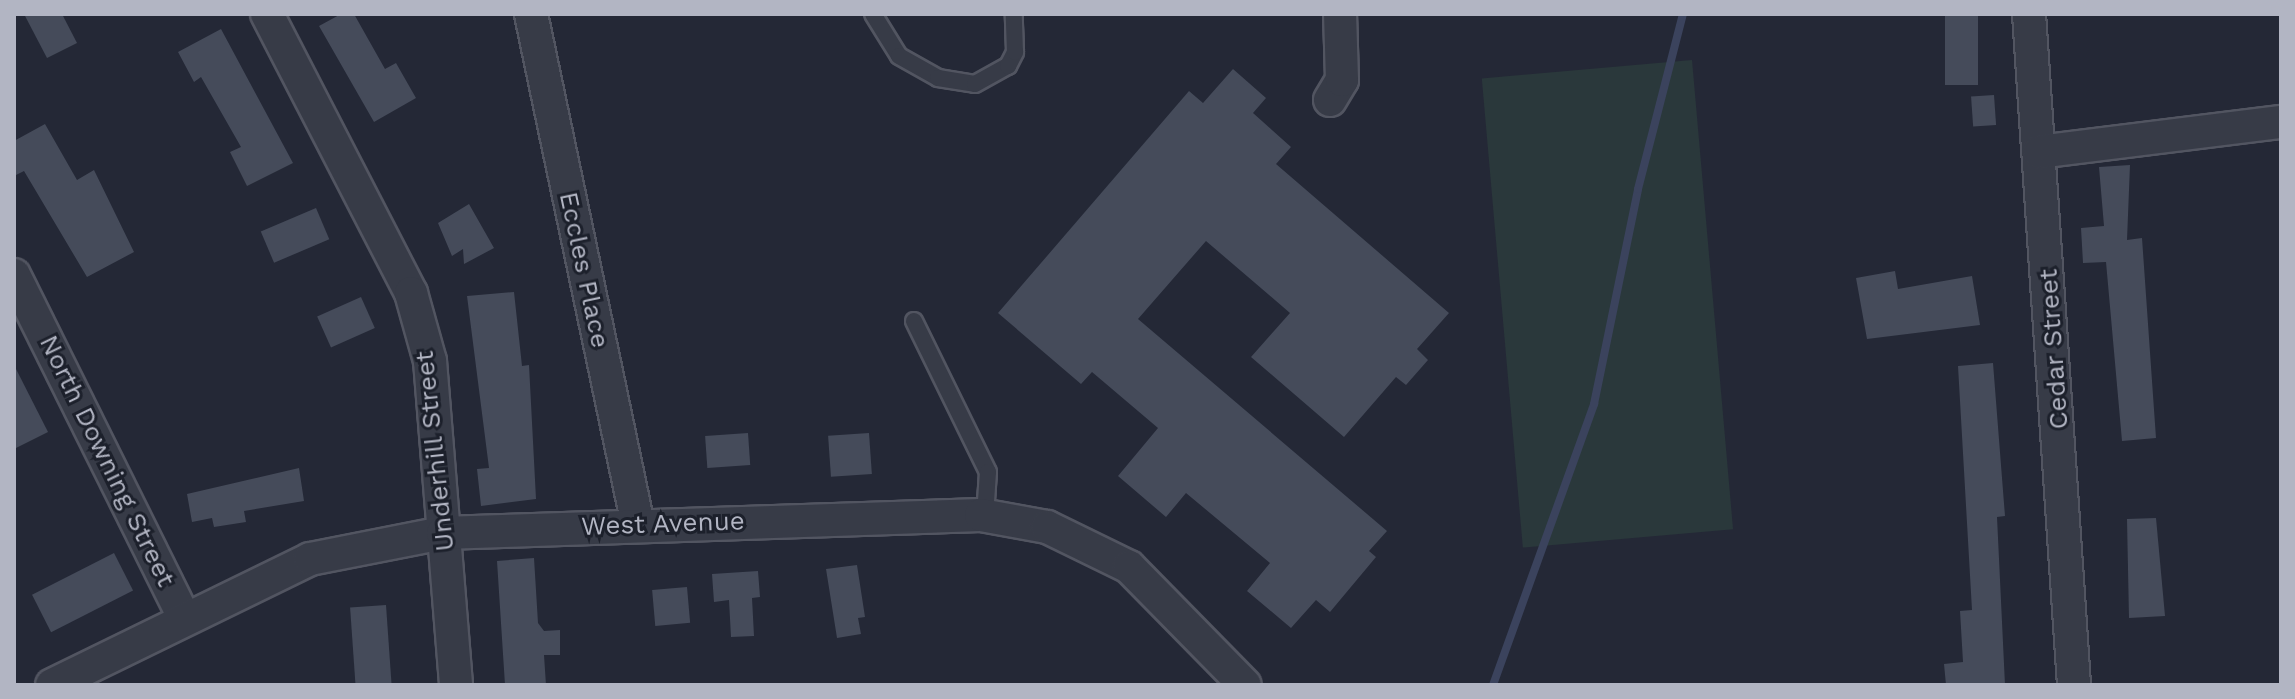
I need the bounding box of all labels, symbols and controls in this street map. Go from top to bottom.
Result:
street label: Eccles Place [552,189,616,351]
street label: Cedar Street [2033,267,2075,431]
street label: North Downing Street [33,330,181,592]
street label: Underhill Street [409,349,461,553]
street label: West Avenue [580,506,746,542]

